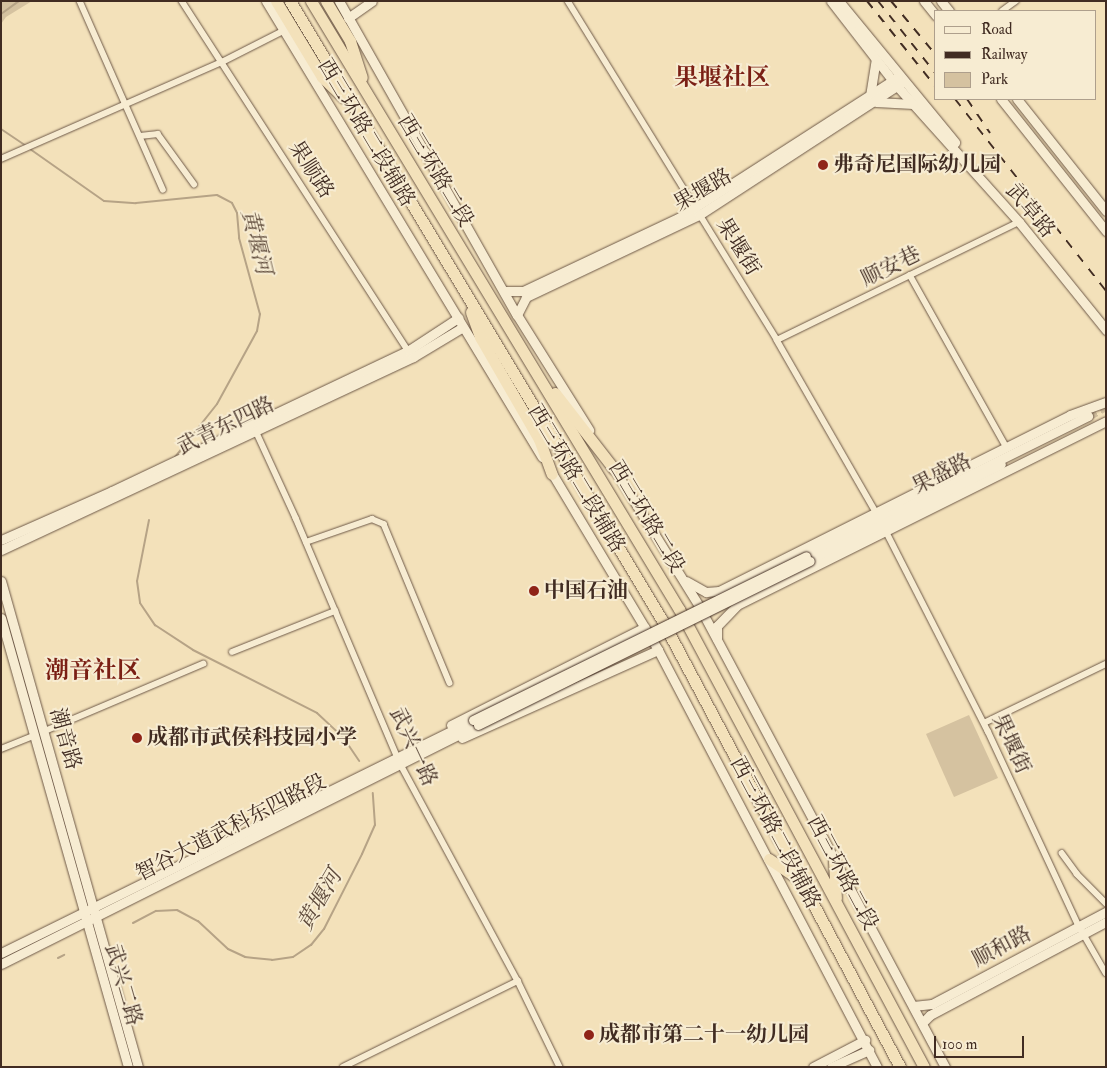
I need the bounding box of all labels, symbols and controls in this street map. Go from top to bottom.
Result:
legend [934,10,1097,100]
text: Road [981,20,1012,39]
text: Railway [981,45,1027,64]
street label: 西三环路二段辅路 [312,55,420,211]
district label: 果堰社区 [674,64,770,92]
text: Park [981,70,1008,89]
street label: 西三环路二段 [392,111,478,231]
street label: 果顺路 [283,137,339,203]
place label: 弗奇尼国际幼儿园 [833,152,1001,178]
marker: 弗奇尼国际幼儿园 [817,159,829,171]
street label: 果堰路 [669,163,737,217]
street label: 武草路 [1000,179,1060,243]
water label: 黄堰河 [235,207,277,277]
street label: 果堰街 [711,214,765,280]
street label: 顺安巷 [857,242,925,292]
street label: 武青东四路 [173,392,279,460]
street label: 西三环路二段辅路 [522,401,630,557]
street label: 果盛路 [908,448,976,500]
street label: 西三环路二段 [603,457,689,577]
place label: 中国石油 [544,578,628,604]
marker: 中国石油 [528,585,540,597]
district label: 潮音社区 [45,657,141,685]
street label: 武兴一路 [384,704,442,790]
street label: 潮音路 [44,705,86,773]
street label: 果堰街 [986,710,1036,778]
place label: 成都市武侯科技园小学 [147,725,357,751]
marker: 成都市武侯科技园小学 [131,732,143,744]
street label: 西三环路二段辅路 [724,753,826,913]
street label: 智谷大道武科东四路段 [132,769,330,887]
street label: 西三环路二段 [801,811,883,935]
water label: 黄堰河 [292,865,348,935]
street label: 顺和路 [968,921,1036,973]
street label: 武兴二路 [99,941,147,1029]
place label: 成都市第二十一幼儿园 [599,1022,809,1048]
scale bar [937,1026,1027,1058]
marker: 成都市第二十一幼儿园 [583,1029,595,1041]
text: 100 m [942,1035,977,1054]

